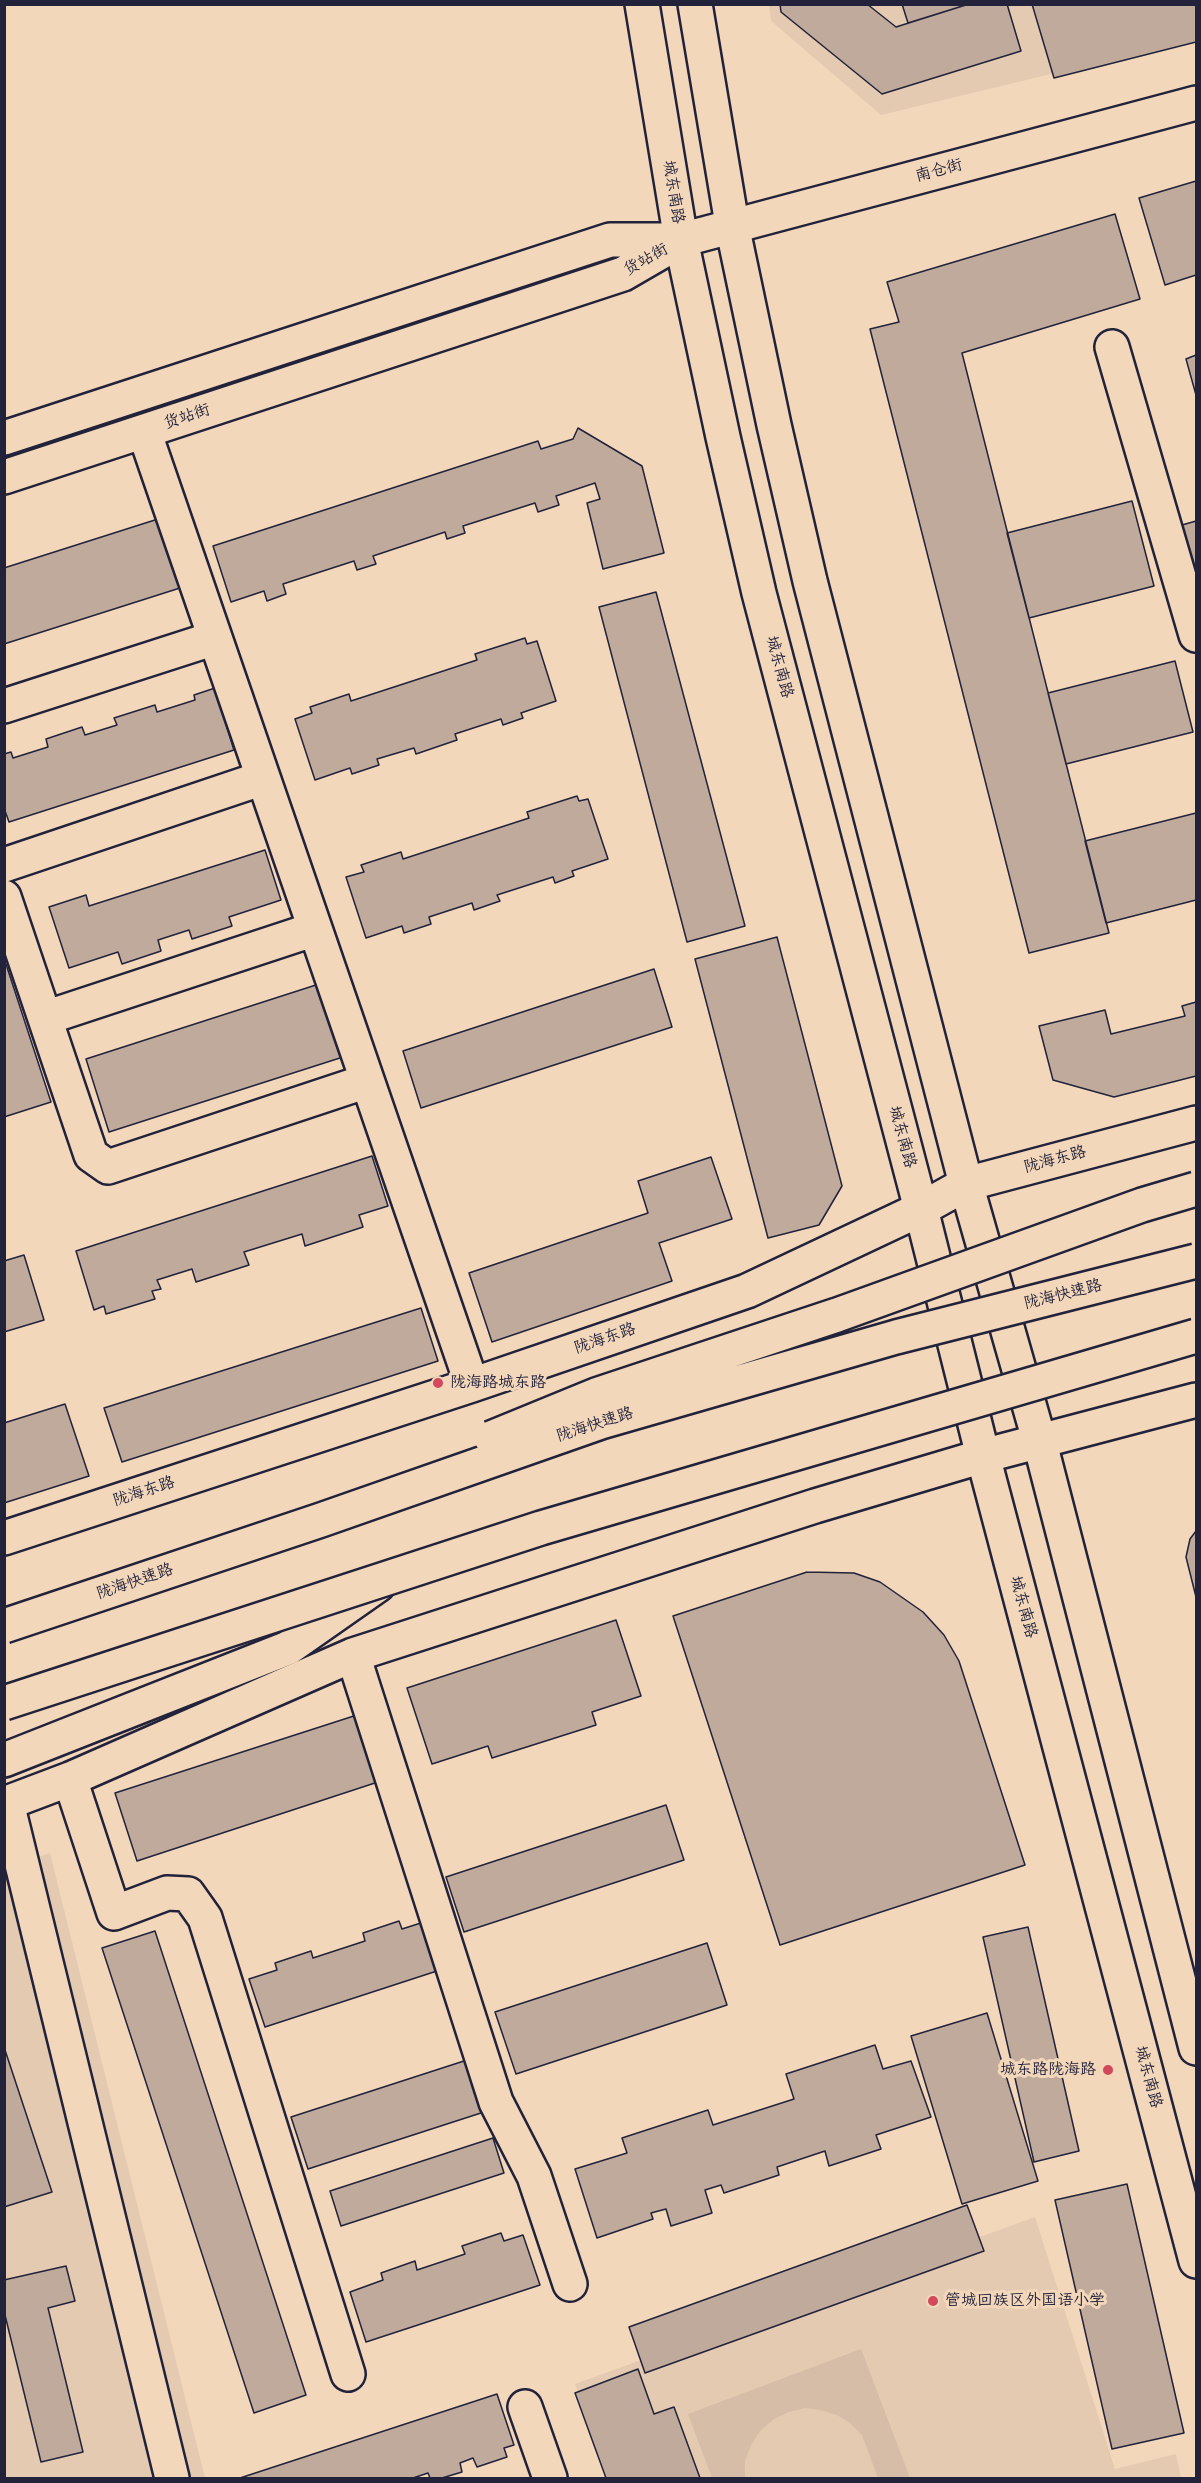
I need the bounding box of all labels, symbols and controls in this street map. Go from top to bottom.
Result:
street label: 南仓街 [913,156,965,186]
street label: 城东南路 [659,159,687,225]
street label: 货站街 [620,240,672,280]
street label: 货站街 [161,400,213,434]
street label: 城东南路 [761,634,797,700]
street label: 城东南路 [884,1104,920,1170]
street label: 陇海东路 [1022,1142,1088,1178]
street label: 陇海快速路 [1022,1276,1104,1314]
street label: 陇海东路 [572,1320,638,1358]
place label: 陇海路城东路 [450,1373,546,1393]
marker: 陇海路城东路 [431,1376,445,1390]
street label: 陇海快速路 [554,1404,636,1446]
street label: 陇海东路 [111,1473,177,1511]
street label: 陇海快速路 [94,1560,176,1604]
street label: 城东南路 [1005,1574,1041,1640]
street label: 城东南路 [1130,2044,1166,2110]
place label: 城东路陇海路 [1000,2060,1096,2080]
marker: 城东路陇海路 [1101,2063,1115,2077]
place label: 管城回族区外国语小学 [945,2291,1105,2311]
marker: 管城回族区外国语小学 [926,2294,940,2308]

